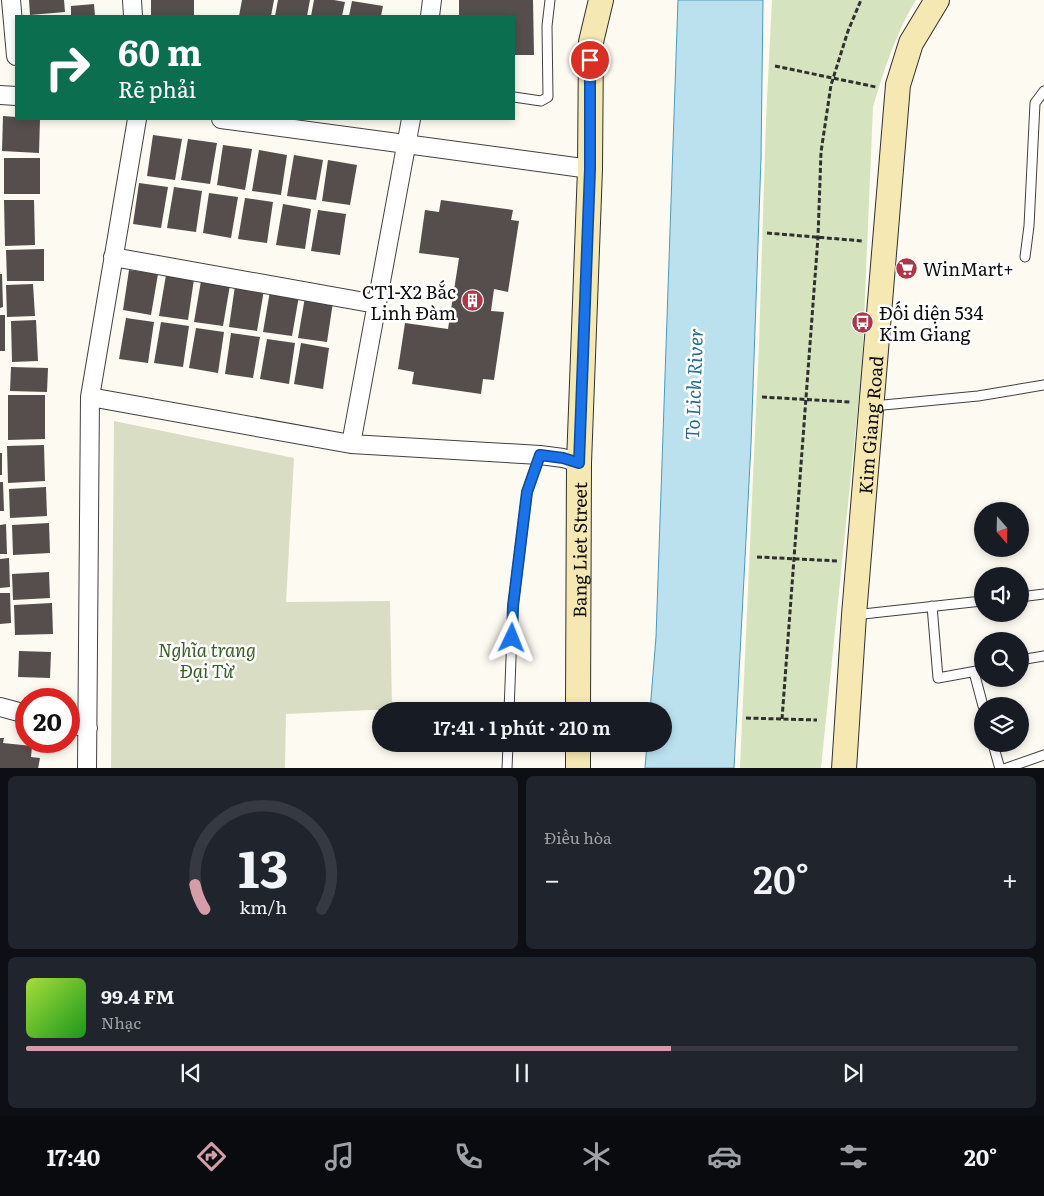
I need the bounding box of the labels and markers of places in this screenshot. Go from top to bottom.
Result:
pin [569,39,611,81]
place label: WinMart+ [923,255,1014,282]
supermarket icon: WinMart+ [895,256,919,280]
place label: CT1-X2 Bắc Linh Đàm [362,278,456,326]
building icon: CT1-X2 Bắc Linh Đàm [460,289,484,313]
place label: Đối diện 534 Kim Giang [879,299,983,347]
bus stop icon: Đối diện 534 Kim Giang [851,310,875,334]

